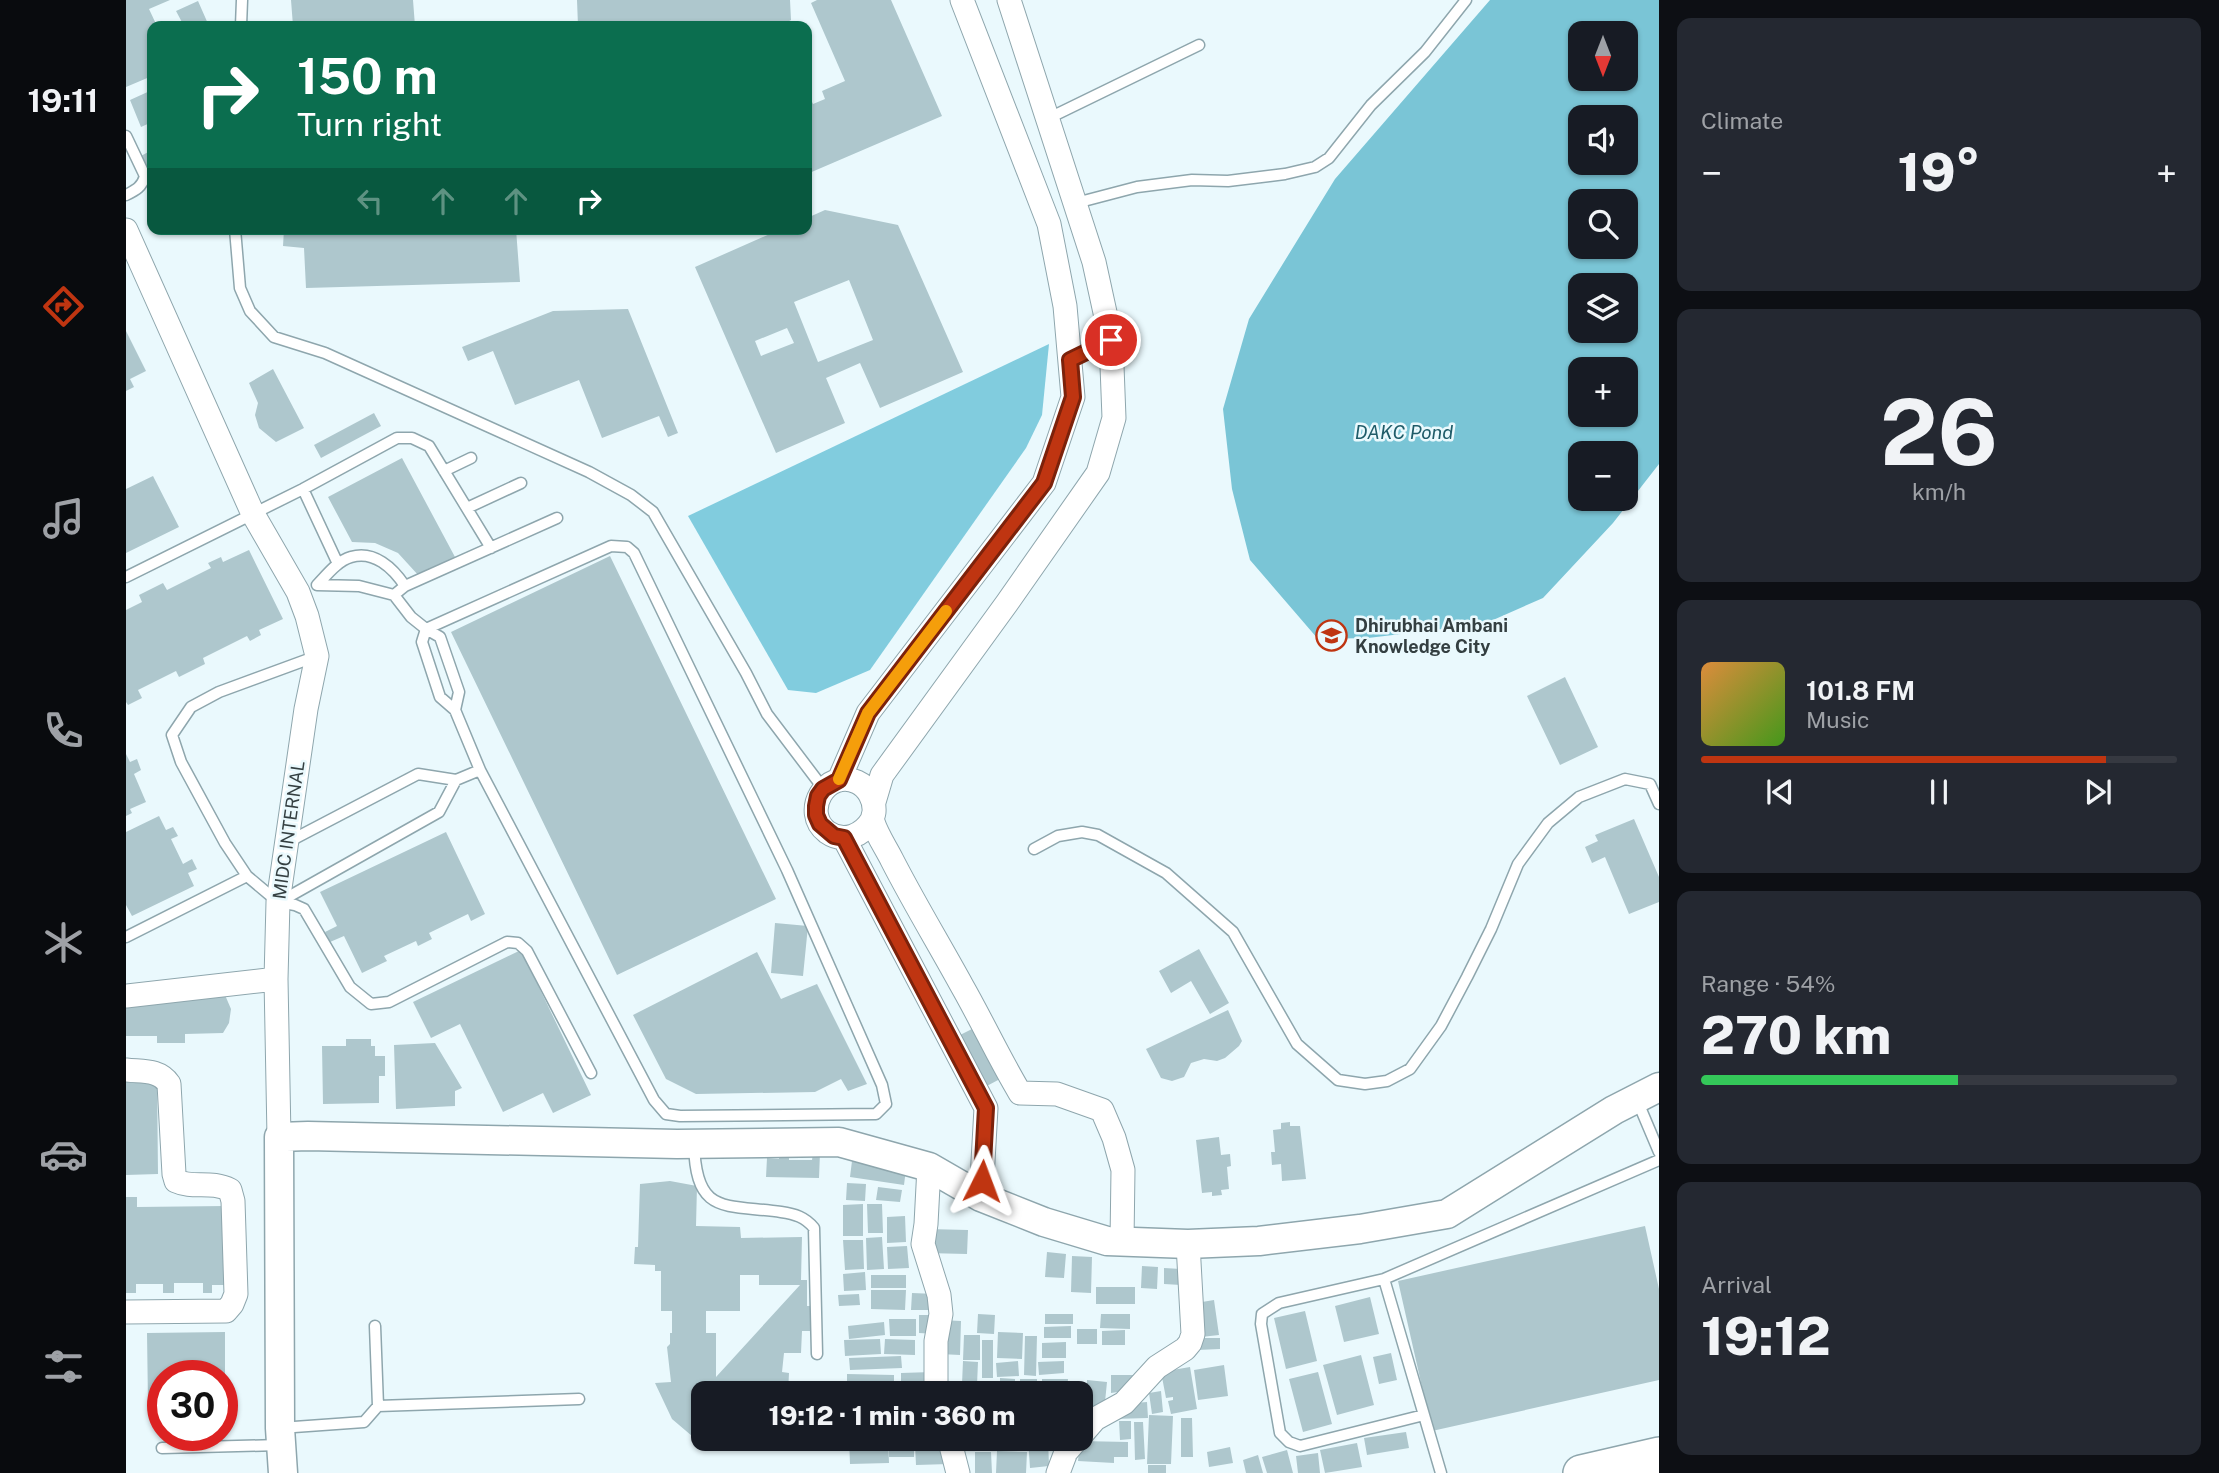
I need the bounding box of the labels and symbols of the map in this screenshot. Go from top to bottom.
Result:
north arrow [1568,21,1638,91]
pin [1081,310,1141,370]
water label: DAKC Pond [1355,421,1453,443]
place label: Dhirubhai Ambani Knowledge City [1355,615,1508,657]
school or university icon: Dhirubhai Ambani Knowledge City [1315,619,1349,653]
street label: MIDC INTERNAL [268,759,309,901]
position arrow [945,1144,1019,1218]
speed limit sign: 30 [147,1360,238,1451]

